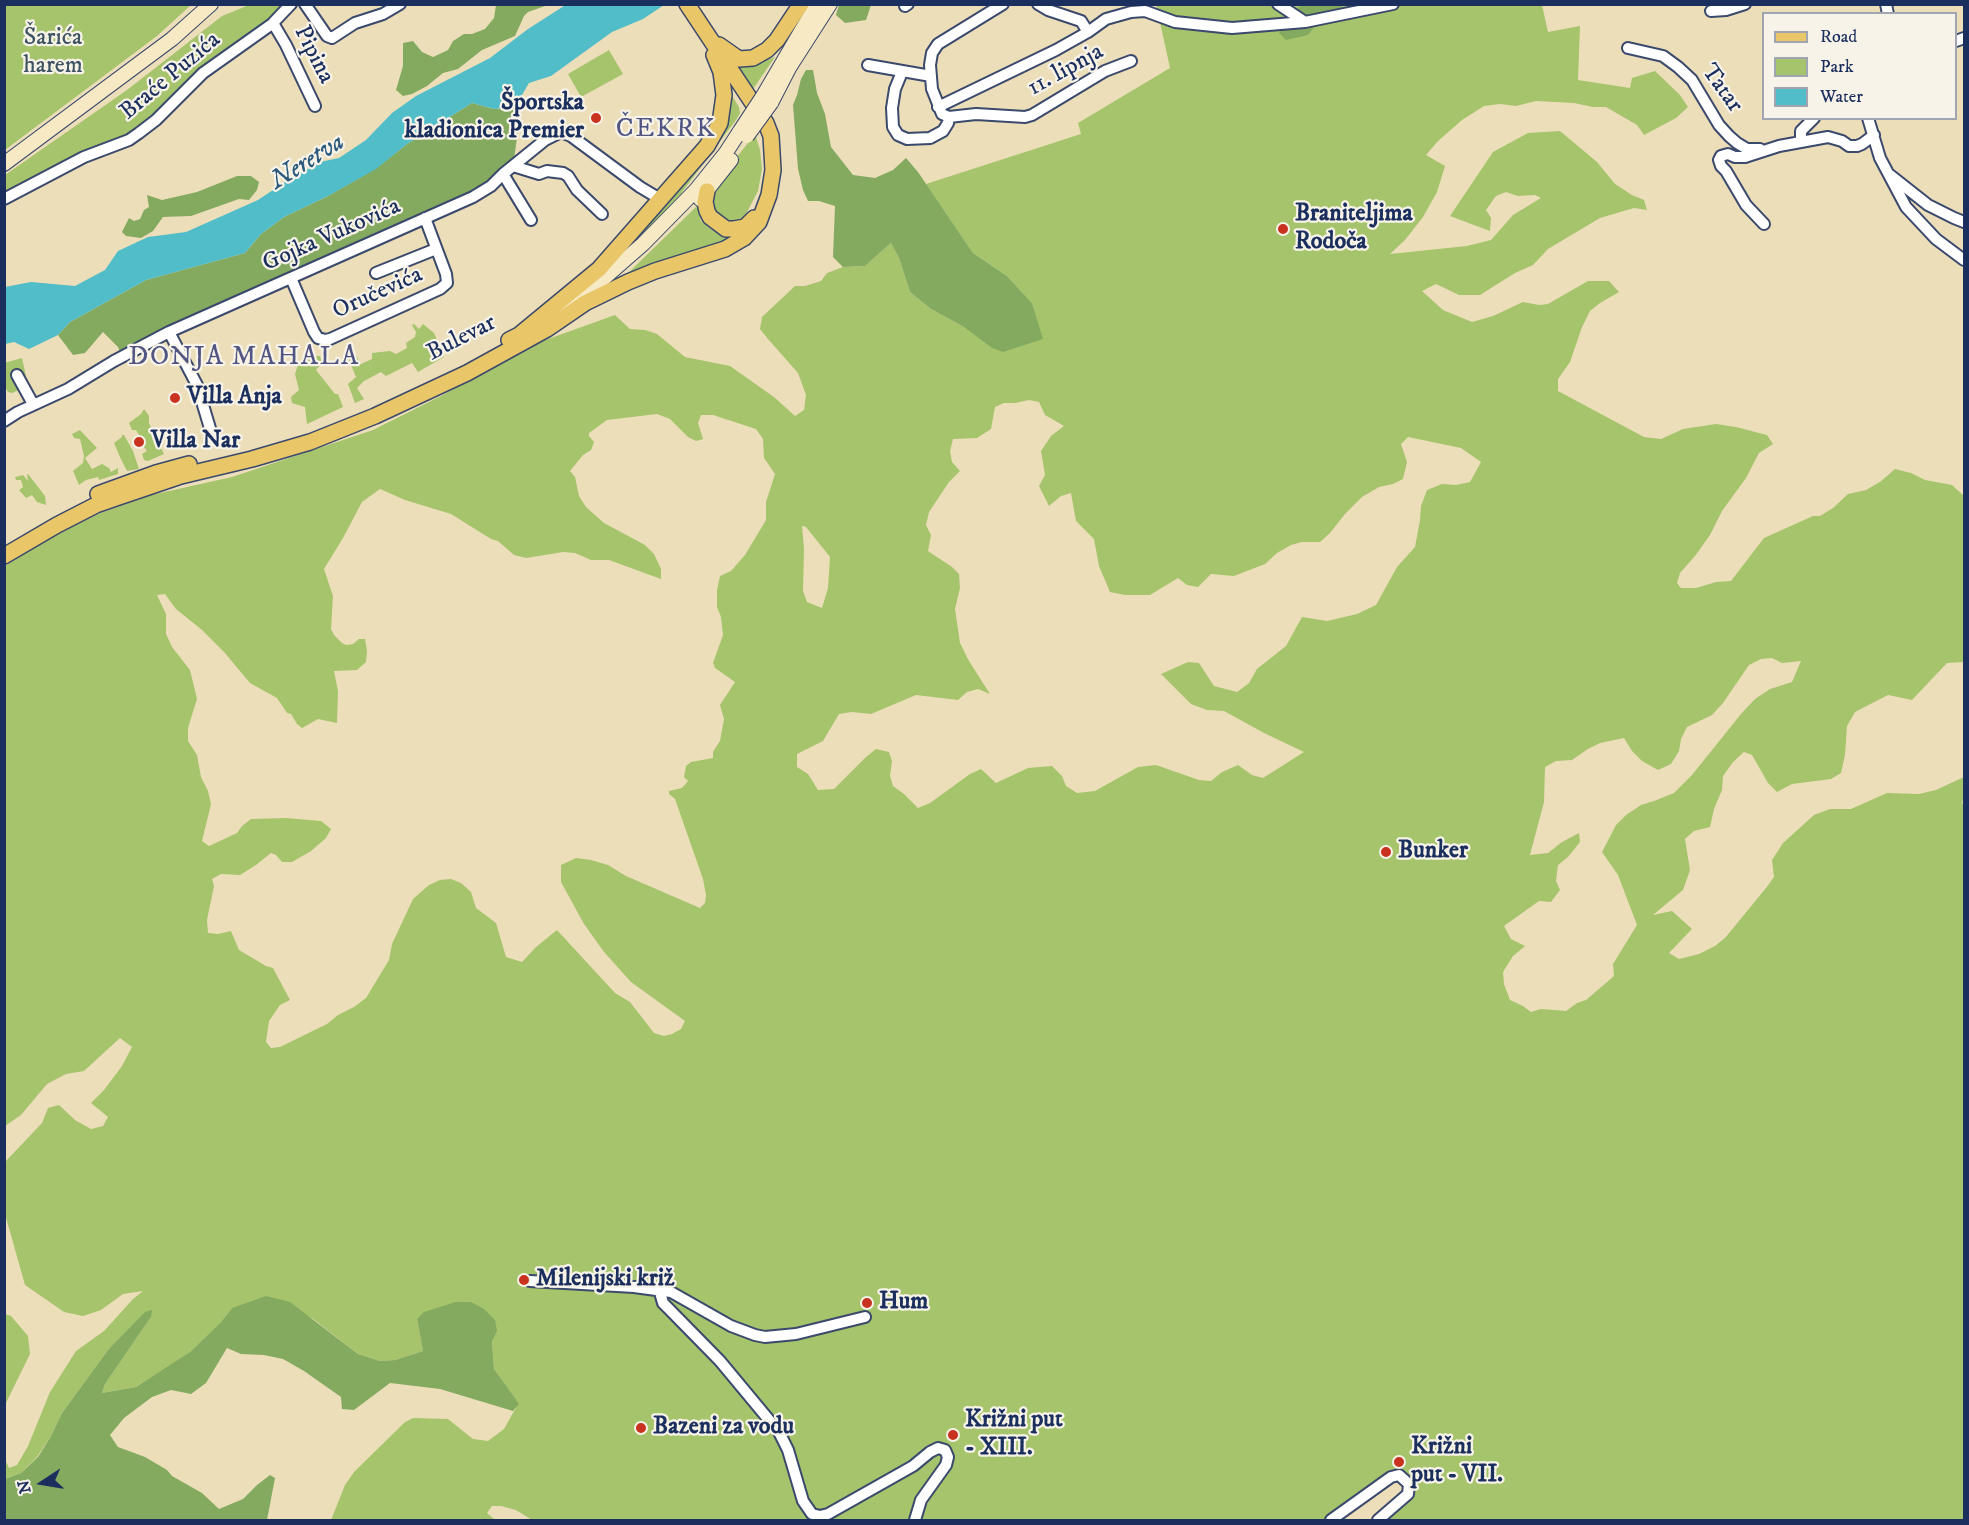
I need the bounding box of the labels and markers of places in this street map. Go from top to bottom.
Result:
place label: Športska kladionica Premier [405,90,584,146]
marker: Športska kladionica Premier [589,111,603,125]
place label: Braniteljima Rodoča [1295,201,1413,257]
marker: Braniteljima Rodoča [1276,222,1290,236]
place label: Villa Anja [187,384,282,412]
marker: Villa Anja [168,391,182,405]
place label: Villa Nar [151,428,240,456]
marker: Villa Nar [132,435,146,449]
place label: Bunker [1398,838,1468,866]
marker: Bunker [1379,845,1393,859]
place label: Milenijski križ [536,1266,674,1294]
marker: Milenijski križ [517,1273,531,1287]
place label: Hum [879,1289,928,1317]
marker: Hum [860,1296,874,1310]
place label: Križni put - XIII. [965,1407,1063,1463]
place label: Bazeni za vodu [653,1414,794,1442]
marker: Bazeni za vodu [634,1421,648,1435]
marker: Križni put - XIII. [946,1428,960,1442]
place label: Križni put - VII. [1411,1434,1503,1490]
marker: Križni put - VII. [1392,1455,1406,1469]

